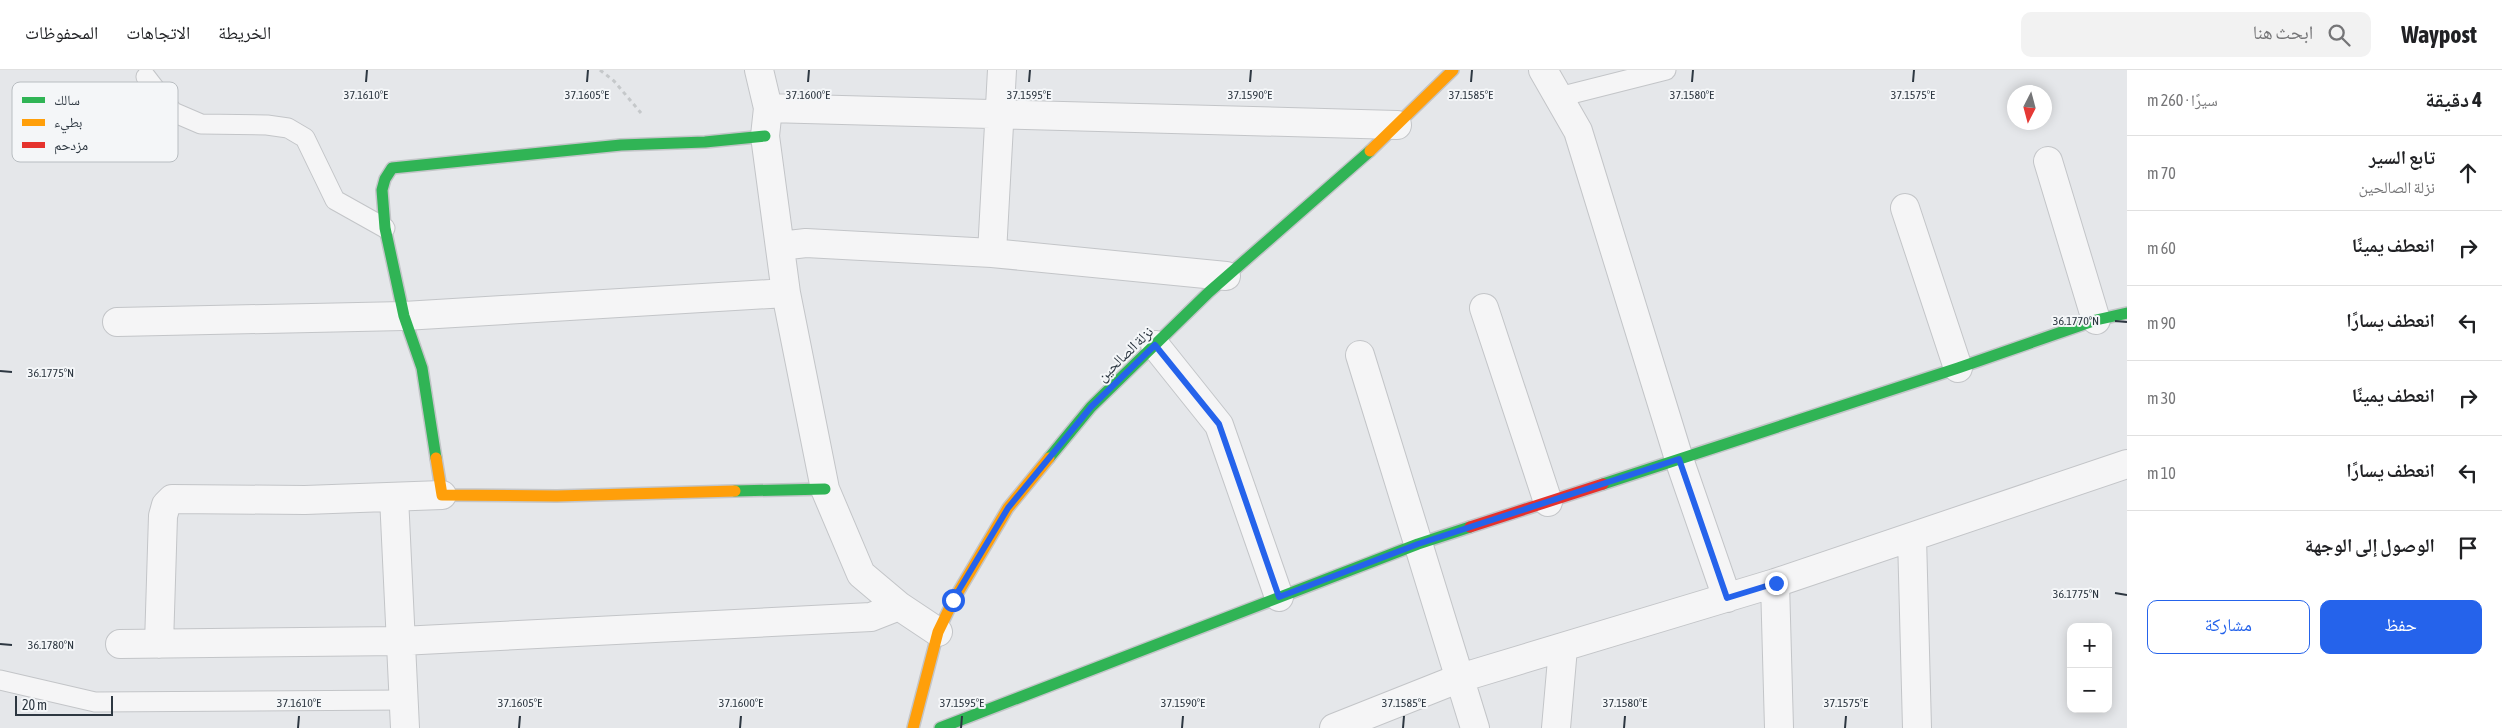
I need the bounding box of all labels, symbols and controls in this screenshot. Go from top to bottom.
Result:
search box [2021,12,2371,57]
text: ابحث هنا [2253,21,2313,43]
icon: search [2325,21,2353,49]
text: Waypost [2401,21,2477,48]
text: المحفوظات [25,22,98,43]
text: الاتجاهات [126,22,190,43]
text: الخريطة [218,22,271,43]
legend [12,82,178,162]
north arrow [2007,85,2052,130]
text: 4 دقيقة [2425,87,2482,111]
text: 37.1610°E [344,88,388,102]
text: 37.1605°E [565,88,609,102]
text: 37.1600°E [786,88,830,102]
text: 37.1595°E [1007,88,1051,102]
text: 37.1590°E [1228,88,1272,102]
text: 37.1585°E [1449,88,1493,102]
text: 37.1580°E [1670,88,1714,102]
text: 37.1575°E [1891,88,1935,102]
text: سيرًا · 260 m [2147,91,2218,109]
text: سالك [54,92,80,108]
text: بطيء [54,114,83,134]
text: مزدحم [54,137,88,155]
text: تابع السير [2369,146,2435,168]
icon: ahead [2454,159,2482,187]
text: 70 m [2147,164,2176,182]
text: نزلة الصالحين [2358,178,2435,196]
text: انعطف يمينًا [2352,234,2435,256]
icon: right [2454,234,2482,262]
text: 60 m [2147,239,2176,257]
text: انعطف يسارًا [2346,309,2435,331]
icon: left [2454,309,2482,337]
text: 36.1770°N [2053,314,2099,328]
text: 90 m [2147,314,2176,332]
street label: نزلة الصالحين [1093,323,1158,386]
text: 36.1775°N [28,366,74,380]
text: انعطف يمينًا [2352,384,2435,406]
icon: right [2454,384,2482,412]
text: 30 m [2147,389,2176,407]
text: انعطف يسارًا [2346,459,2435,481]
icon: left [2454,459,2482,487]
text: 10 m [2147,464,2176,482]
text: الوصول إلى الوجهة [2305,534,2435,556]
icon: arrive [2454,534,2482,562]
route end [1765,572,1788,595]
text: 36.1775°N [2053,587,2099,601]
route start [942,589,965,612]
button: مشاركة [2147,600,2310,654]
button: حفظ [2320,600,2482,654]
map controls [2067,623,2112,713]
button: + [2067,623,2112,668]
text: 36.1780°N [28,638,74,652]
button: − [2067,668,2112,713]
scale bar [15,693,112,716]
text: 37.1610°E [277,696,321,710]
text: 37.1605°E [498,696,542,710]
text: 37.1600°E [719,696,763,710]
text: 37.1595°E [940,696,984,710]
text: 37.1590°E [1161,696,1205,710]
text: 37.1585°E [1382,696,1426,710]
text: 37.1580°E [1603,696,1647,710]
text: 37.1575°E [1824,696,1868,710]
text: 20 m [22,697,47,713]

